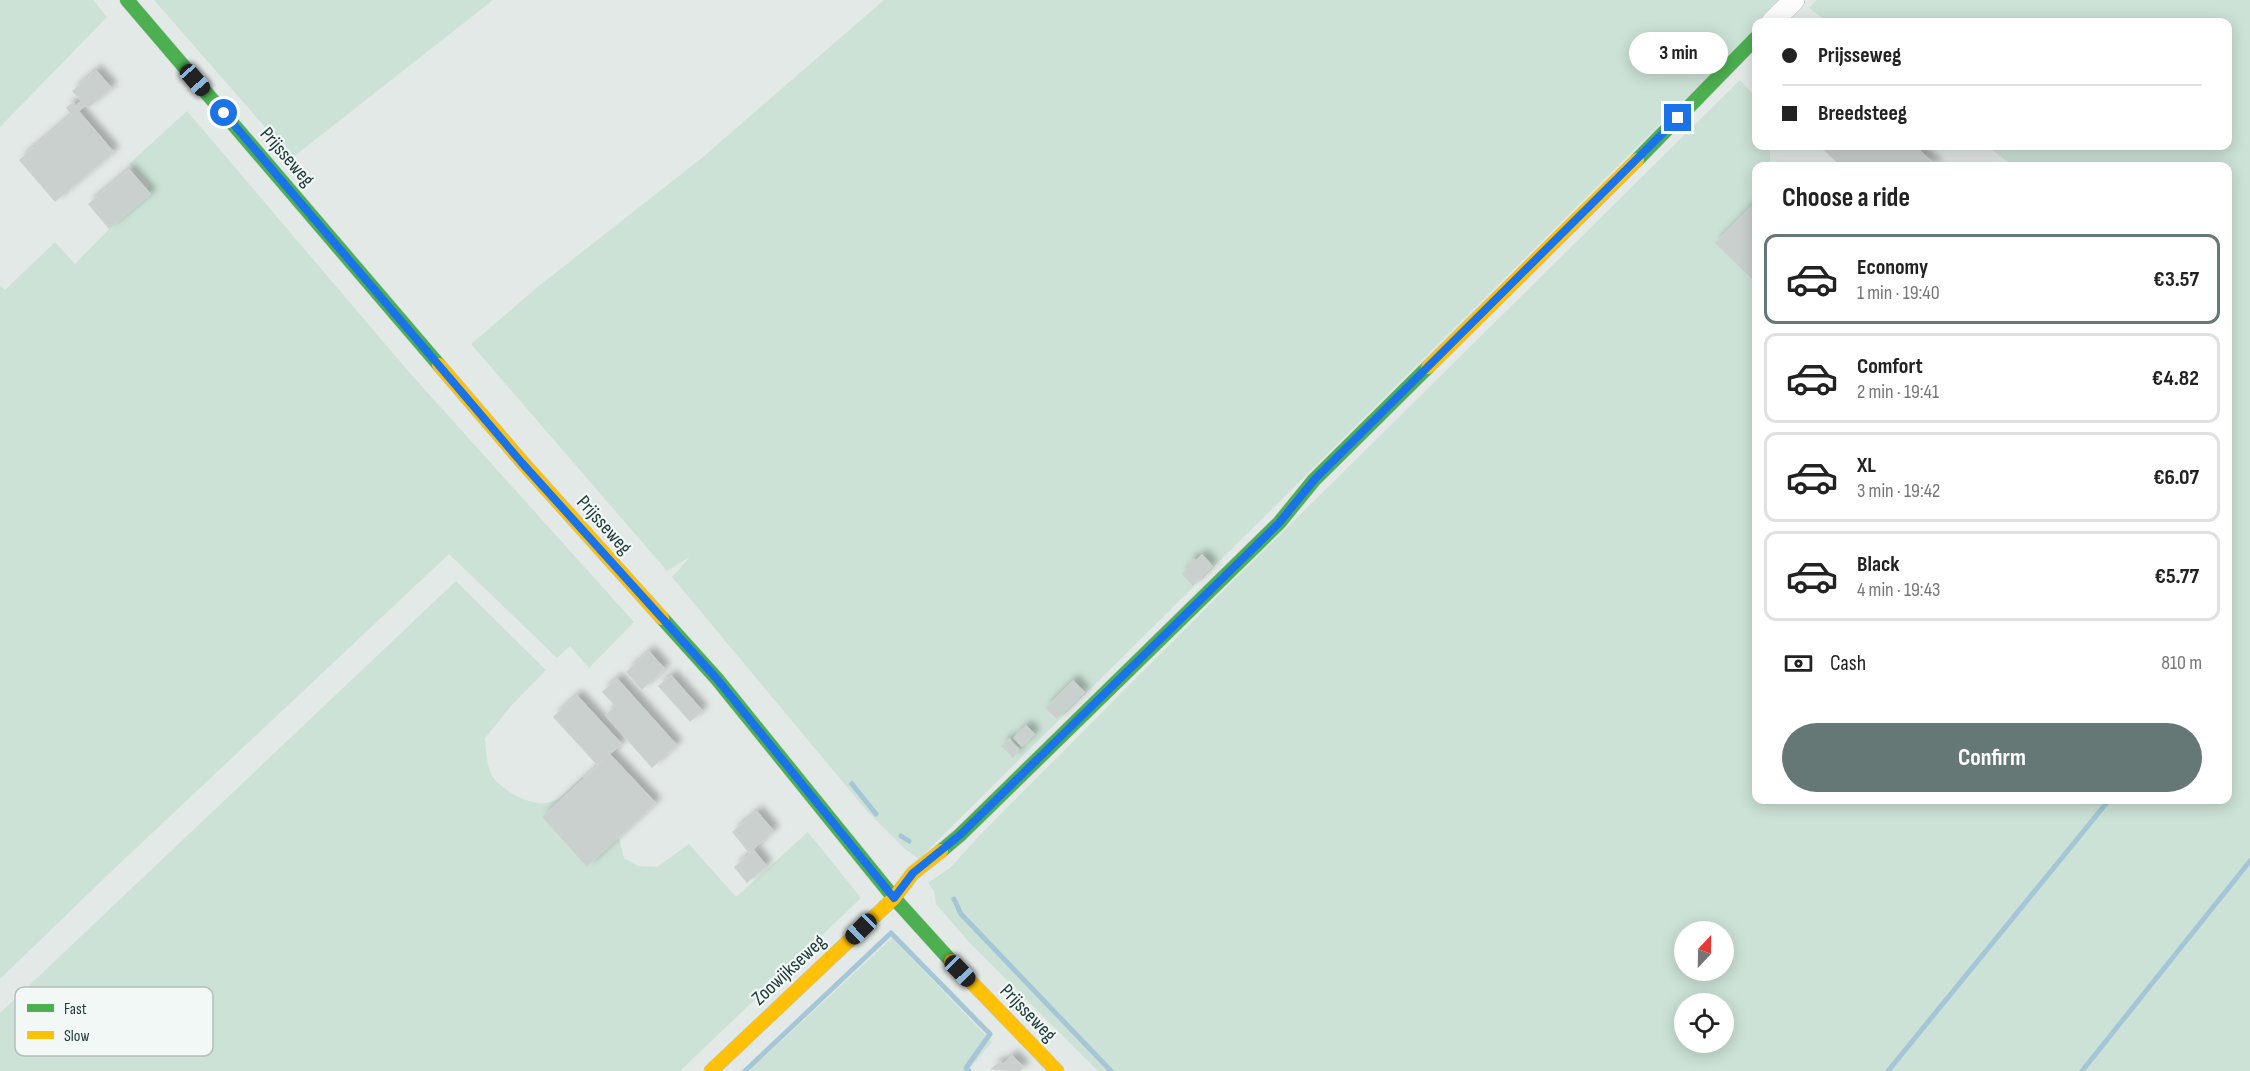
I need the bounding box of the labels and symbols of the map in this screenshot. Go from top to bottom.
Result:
callout: 3 min [1628,31,1728,73]
car [176,61,214,99]
route start [210,99,237,126]
route end [1664,104,1691,131]
street label: Prijsseweg [255,122,319,192]
street label: Prijsseweg [571,491,637,559]
car [842,910,880,948]
north arrow [1674,921,1734,981]
street label: Zoowijkseweg [747,930,831,1010]
car [941,952,979,990]
street label: Prijsseweg [995,979,1061,1047]
legend [15,987,213,1056]
text: Fast [64,1000,87,1019]
text: Slow [64,1027,89,1046]

